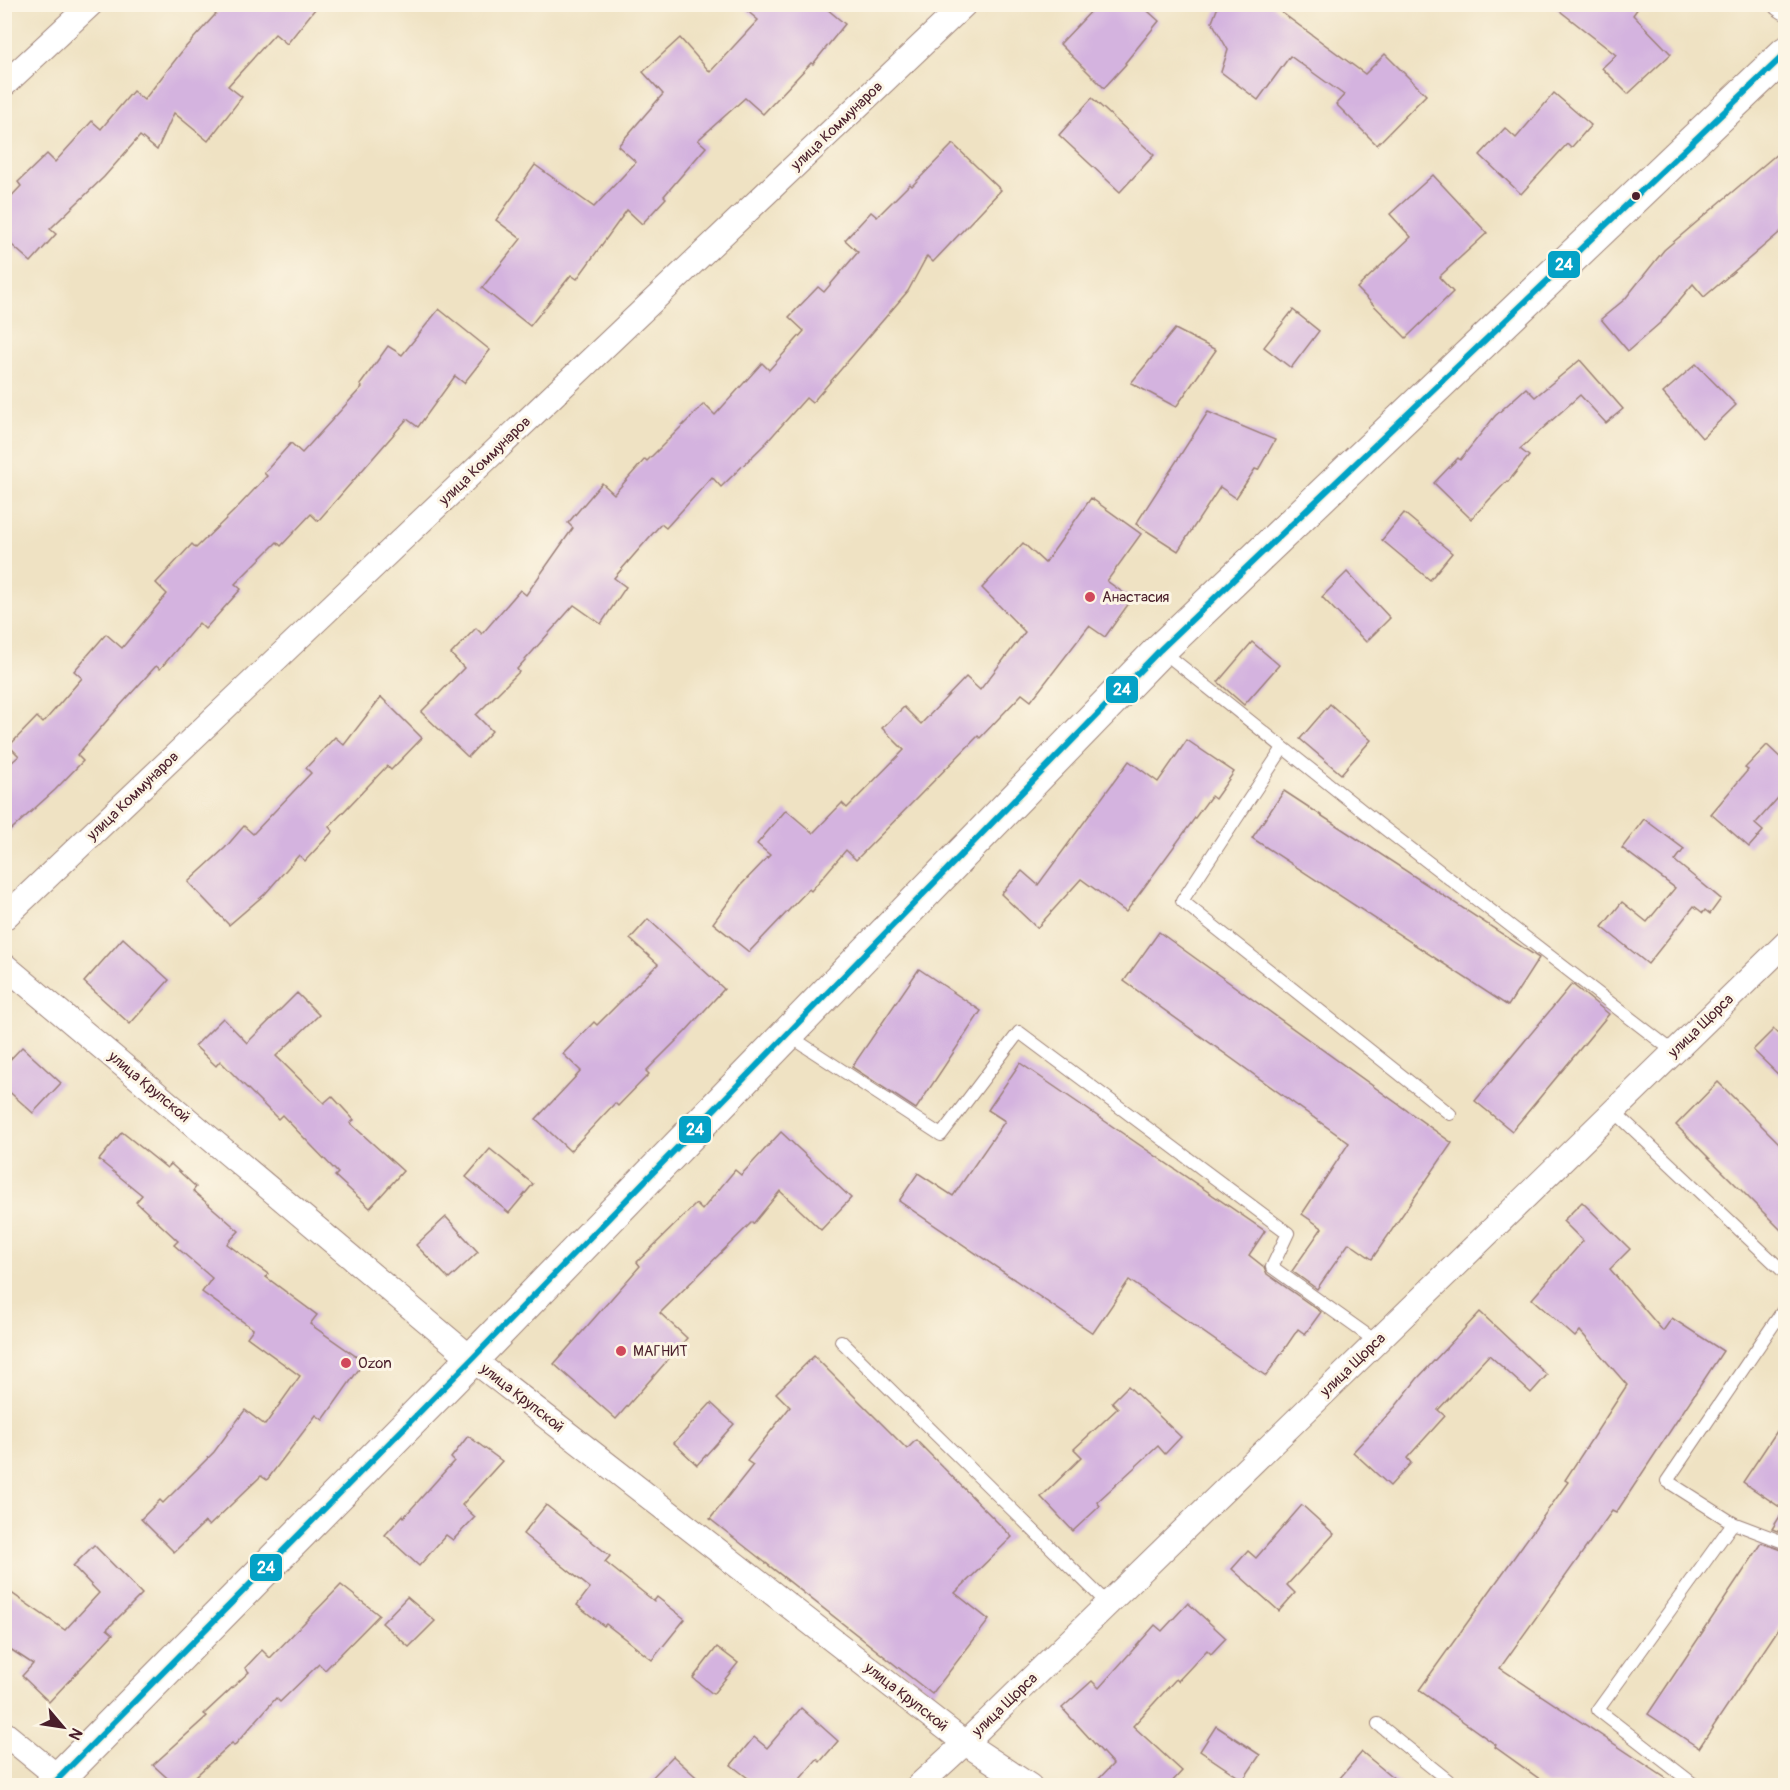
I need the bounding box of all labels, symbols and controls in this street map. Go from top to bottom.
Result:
street label: улица Коммунаров [786,77,887,175]
unlabelled marker [1630,190,1642,202]
line badge: 24 [1547,250,1581,279]
text: 24 [1555,255,1574,275]
street label: улица Коммунаров [434,412,535,510]
place label: Анастасия [1102,588,1169,607]
marker: Анастасия [1083,590,1097,604]
line badge: 24 [1105,675,1139,704]
text: 24 [1113,680,1132,700]
street label: улица Коммунаров [82,747,183,845]
street label: улица Щорса [1664,990,1738,1063]
street label: улица Крупской [103,1047,194,1127]
line badge: 24 [678,1115,712,1144]
text: 24 [686,1120,705,1140]
street label: улица Щорса [1316,1329,1390,1402]
place label: МАГНИТ [633,1342,688,1361]
marker: МАГНИТ [614,1344,628,1358]
place label: Ozon [358,1354,392,1373]
marker: Ozon [339,1356,353,1370]
street label: улица Крупской [476,1359,568,1437]
line badge: 24 [249,1553,283,1582]
text: 24 [257,1558,276,1578]
street label: улица Крупской [860,1658,952,1736]
street label: улица Щорса [968,1669,1042,1742]
north arrow [33,1697,93,1757]
text: N [64,1724,87,1744]

